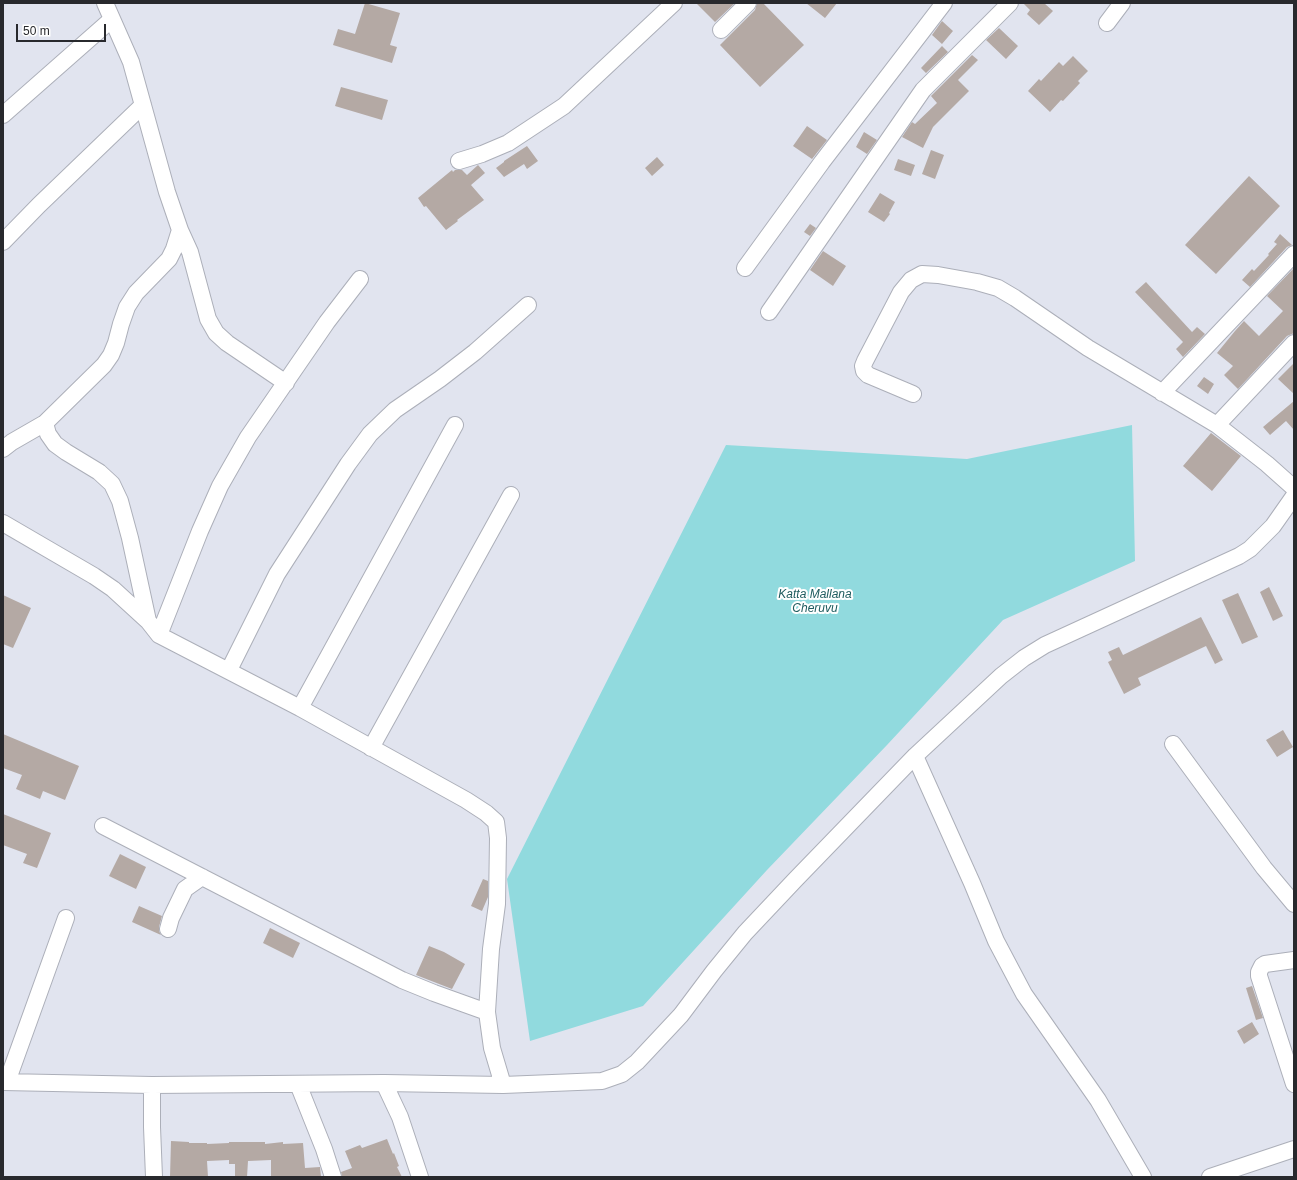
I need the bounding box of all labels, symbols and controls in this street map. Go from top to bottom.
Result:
scale bar [18,16,108,42]
text: 50 m [23,24,50,38]
water label: Katta Mallana Cheruvu [778,588,852,616]

